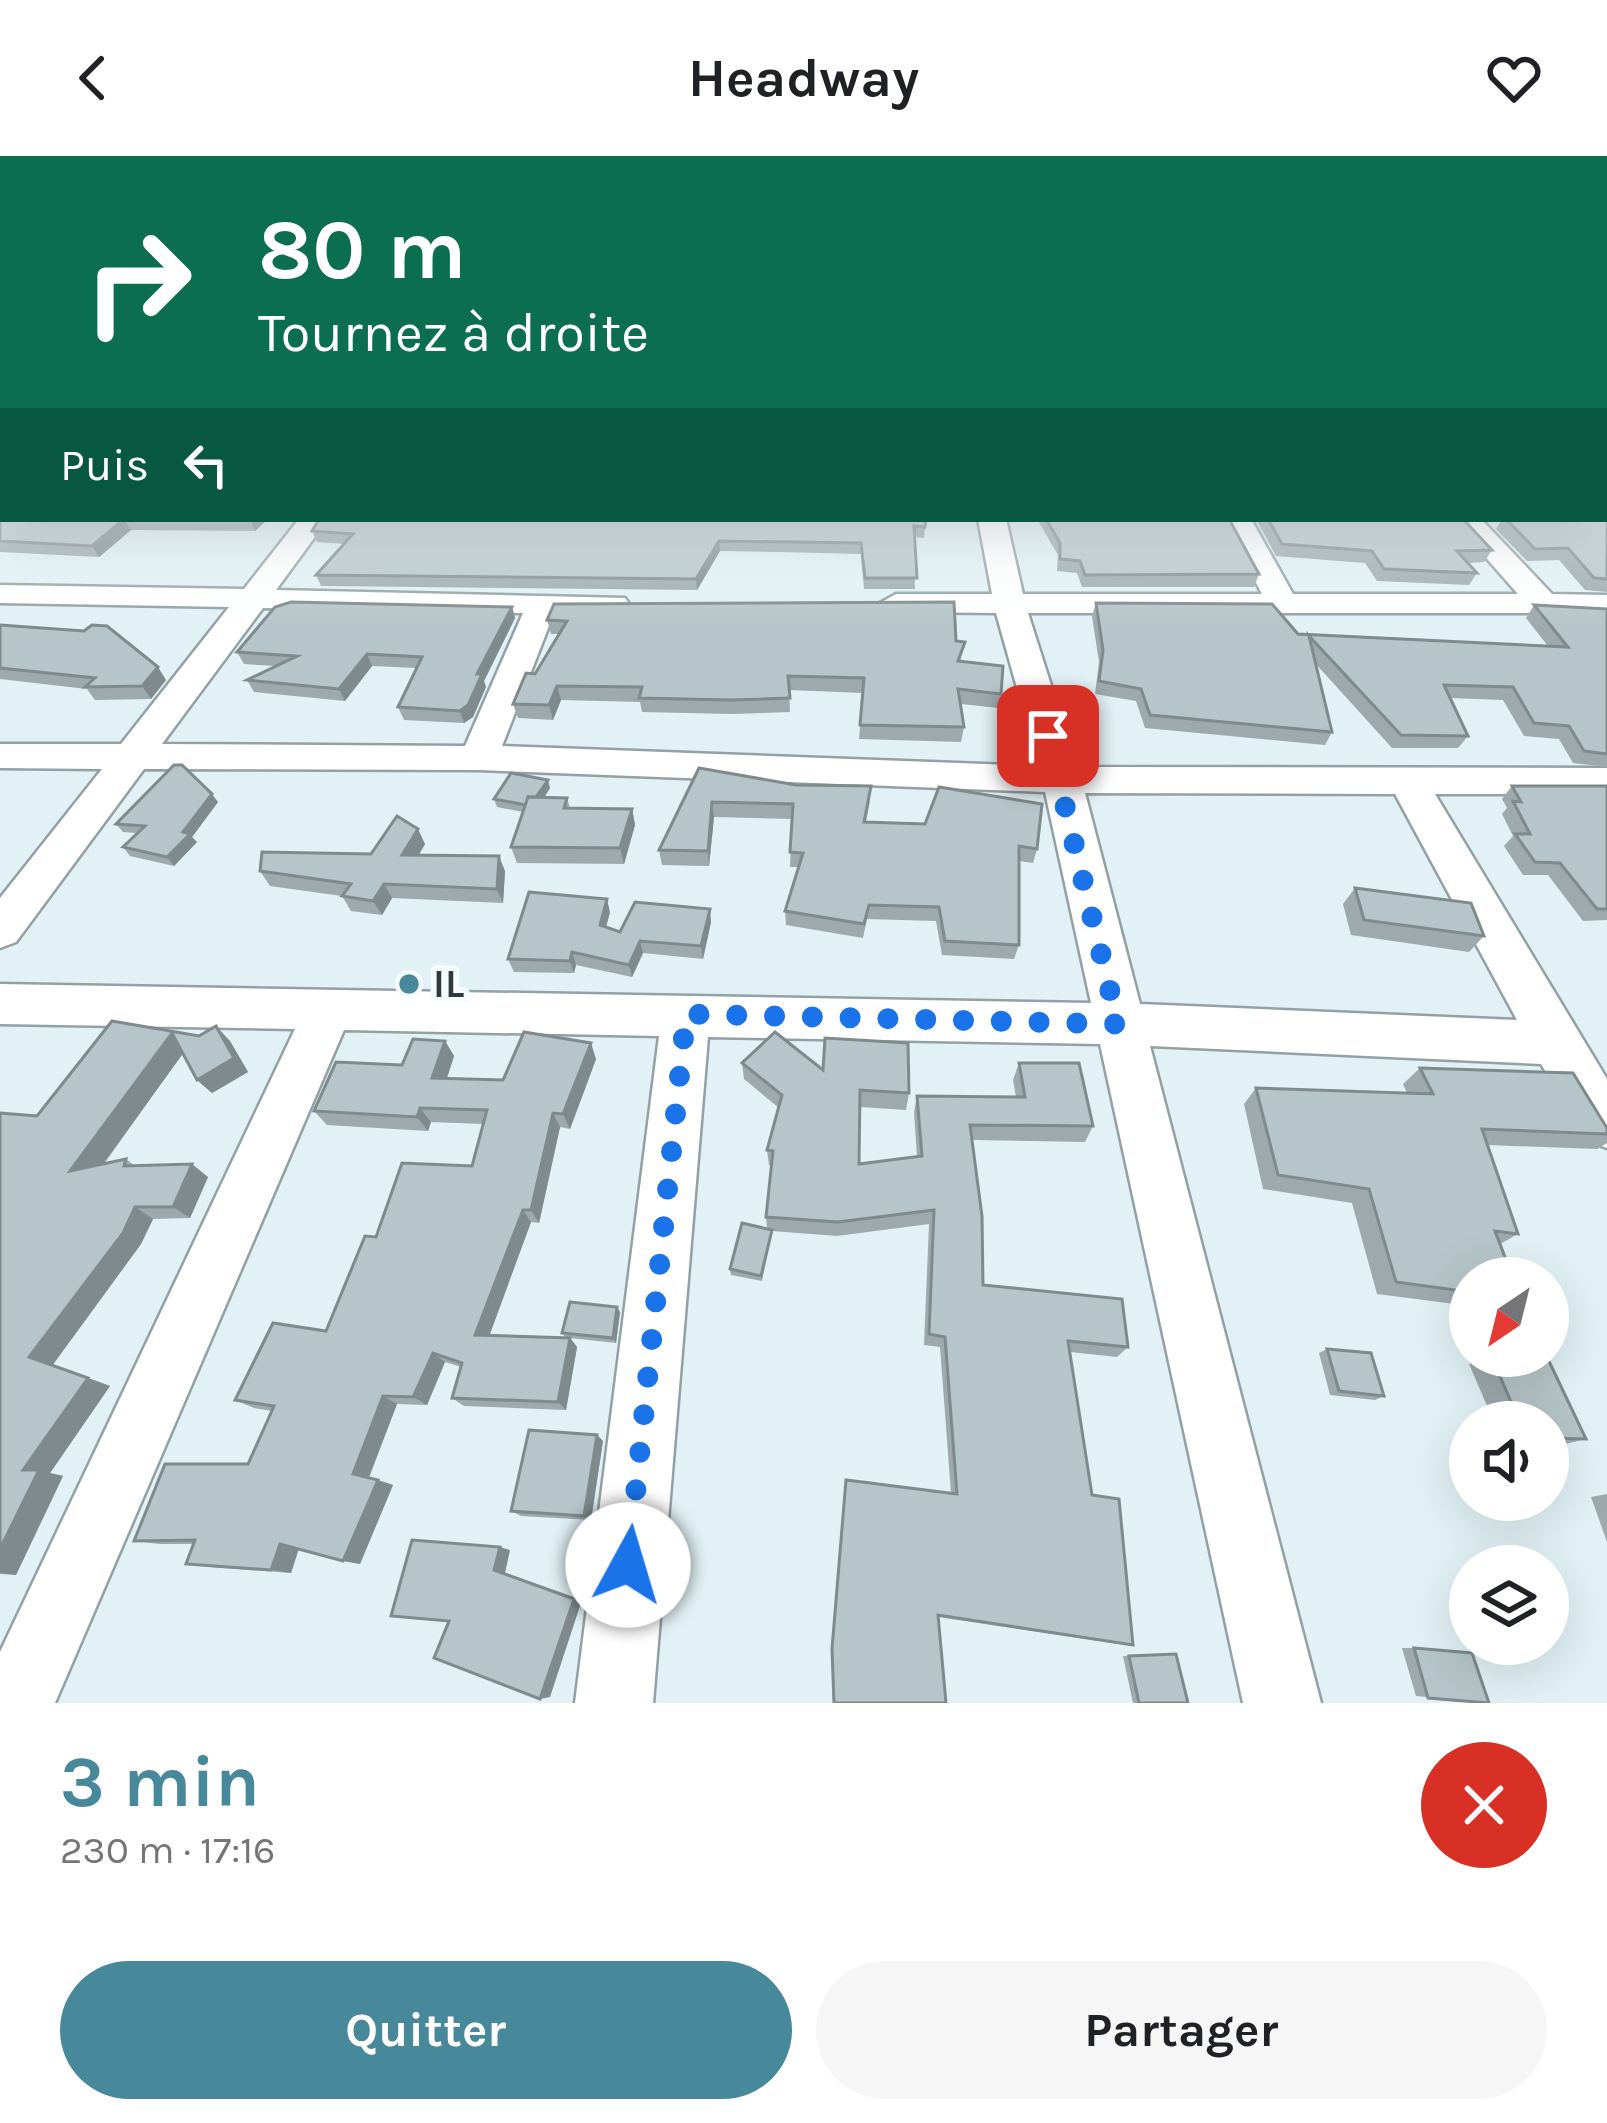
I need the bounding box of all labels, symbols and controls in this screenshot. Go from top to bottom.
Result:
icon: back [60,45,126,111]
icon: heart [1481,45,1547,111]
text: Headway [688,46,919,110]
text: 80 m [258,201,466,299]
icon: right [60,204,216,360]
text: Tournez à droite [258,301,649,365]
icon: left [173,432,239,498]
text: Puis [60,439,149,491]
pin [997,685,1099,787]
icon: arrive [1015,703,1081,769]
place label: IL [433,961,464,1007]
marker: IL [396,971,422,997]
north arrow [1449,1257,1569,1377]
map controls [1449,1257,1569,1665]
button: sound [1449,1401,1569,1521]
position arrow [565,1502,691,1628]
button: layers [1449,1545,1569,1665]
text: 3 min [60,1740,260,1824]
button: close [1421,1742,1547,1868]
text: 230 m · 17:16 [60,1827,275,1873]
button: Quitter [60,1961,792,2099]
button: Partager [816,1961,1547,2099]

